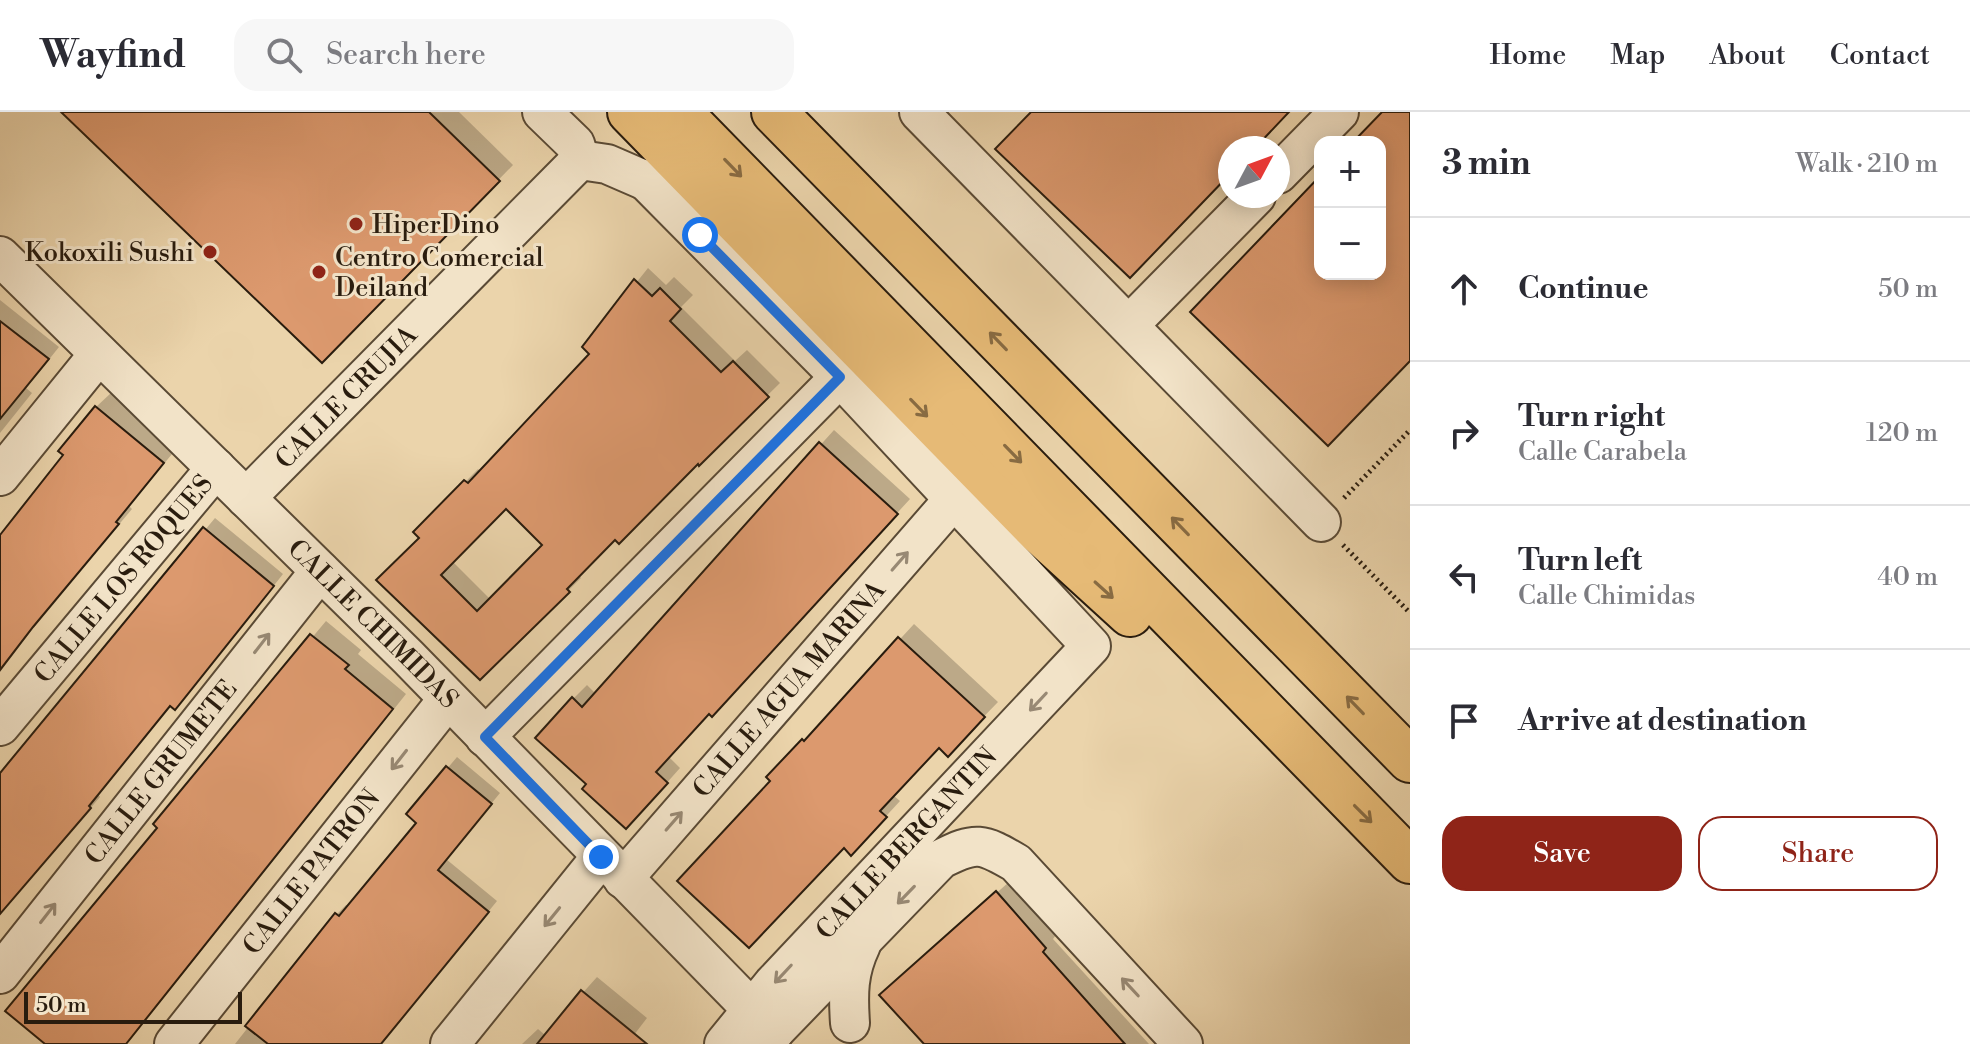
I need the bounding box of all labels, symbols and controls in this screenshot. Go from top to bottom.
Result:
search box [234,19,794,91]
text: Wayfind [40,32,186,79]
icon: search [262,33,306,77]
text: Search here [326,36,486,74]
text: Home [1490,38,1566,73]
text: Map [1610,38,1665,73]
text: About [1709,38,1786,73]
text: Contact [1830,38,1930,73]
north arrow [1218,136,1290,208]
map controls [1314,136,1386,280]
button: + [1314,136,1386,208]
text: 3 min [1442,143,1531,185]
text: Walk · 210 m [1796,148,1938,180]
one-way arrow [724,158,743,178]
button: − [1314,208,1386,280]
place label: HiperDino [372,209,500,241]
marker: HiperDino [347,215,365,233]
route start [682,217,718,253]
place label: Kokoxili Sushi [25,237,194,269]
place label: Centro Comercial Deiland [335,242,544,304]
marker: Kokoxili Sushi [201,243,219,261]
marker: Centro Comercial Deiland [310,263,328,281]
icon: ahead [1442,267,1486,311]
text: Continue [1518,270,1649,308]
text: 50 m [1878,273,1938,305]
street label: CALLE CRUJIA [269,319,425,476]
one-way arrow [989,332,1008,351]
one-way arrow [909,398,928,418]
text: Turn right [1518,398,1665,436]
icon: right [1442,411,1486,455]
text: 120 m [1866,417,1938,449]
text: Calle Carabela [1518,436,1687,468]
one-way arrow [1003,444,1022,464]
street label: CALLE LOS ROQUES [28,469,220,690]
one-way arrow [1171,517,1190,536]
street label: CALLE CHIMIDAS [281,533,465,716]
text: Turn left [1518,542,1642,580]
one-way arrow [891,551,909,572]
icon: left [1442,555,1486,599]
text: 40 m [1877,561,1938,593]
street label: CALLE AGUA MARINA [686,574,893,805]
text: Calle Chimidas [1518,580,1696,612]
one-way arrow [1094,581,1114,600]
one-way arrow [253,633,271,654]
street label: CALLE GRUMETE [78,674,244,871]
one-way arrow [1029,692,1047,712]
one-way arrow [1346,695,1365,715]
icon: arrive [1442,699,1486,743]
text: Arrive at destination [1518,702,1807,740]
street label: CALLE BERGANTIN [809,741,1004,946]
one-way arrow [391,749,408,770]
street label: CALLE PATRON [236,783,387,961]
one-way arrow [1353,803,1373,823]
one-way arrow [665,811,683,831]
button: Save [1442,816,1682,891]
button: Share [1698,816,1938,891]
route end [583,839,619,875]
one-way arrow [897,885,916,904]
one-way arrow [40,903,57,924]
one-way arrow [544,906,561,927]
one-way arrow [775,963,793,983]
one-way arrow [1121,977,1139,997]
scale bar [24,988,242,1024]
text: 50 m [36,992,87,1019]

